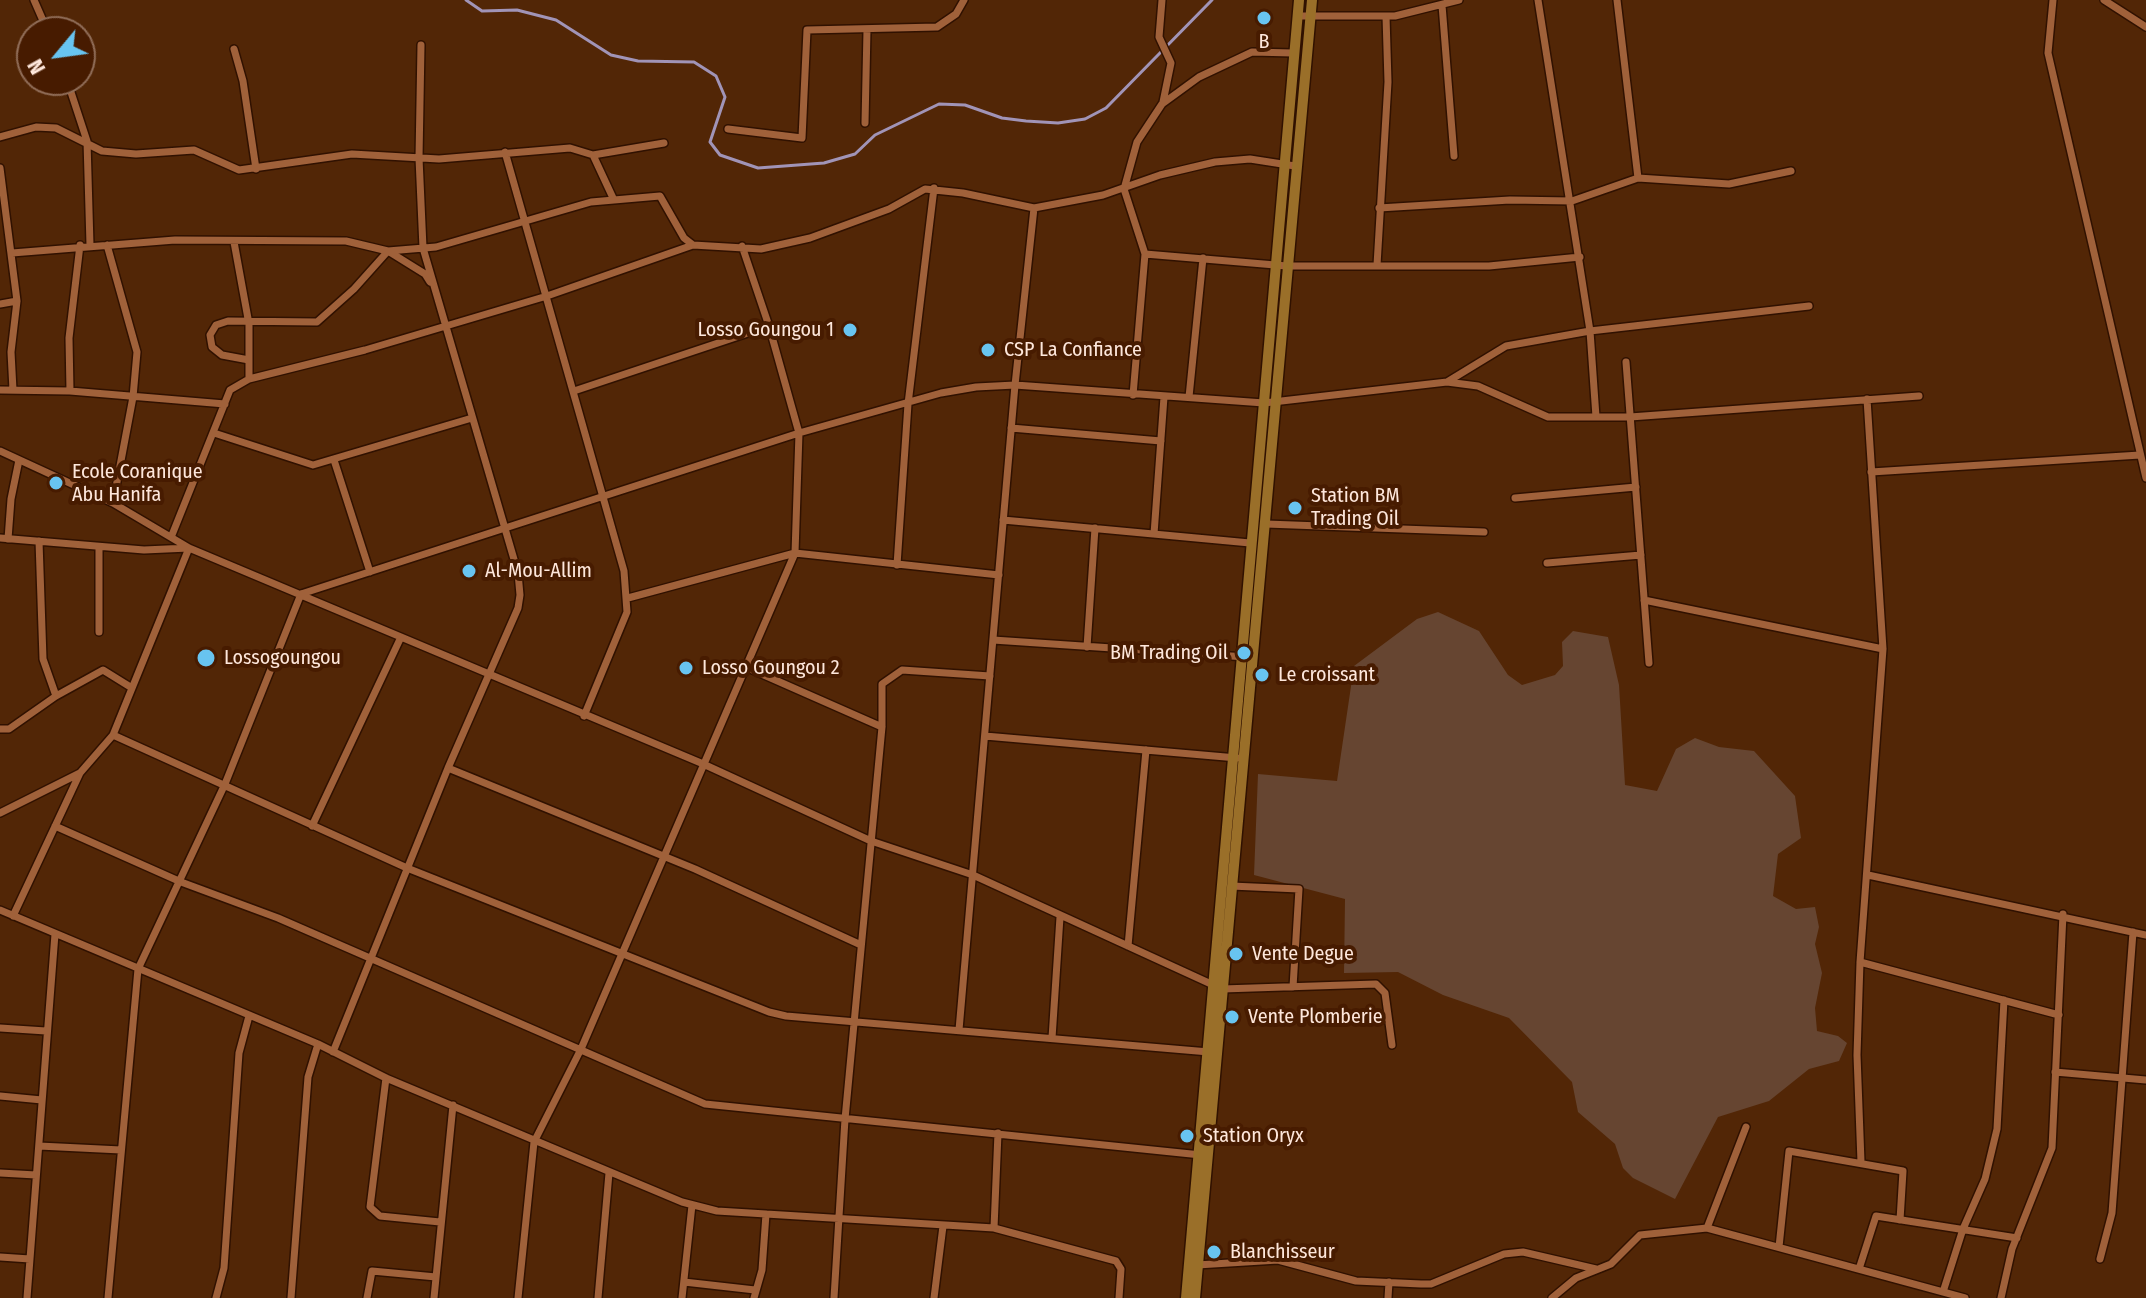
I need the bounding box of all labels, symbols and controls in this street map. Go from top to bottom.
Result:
marker: B [1255,9,1273,27]
north arrow [16,16,96,96]
place label: B [1259,30,1269,54]
text: N [21,55,51,79]
place label: Losso Goungou 1 [697,318,834,342]
marker: Losso Goungou 1 [841,321,859,339]
place label: CSP La Confiance [1004,338,1142,362]
marker: CSP La Confiance [979,341,997,359]
place label: Ecole Coranique Abu Hanifa [72,460,203,507]
marker: Ecole Coranique Abu Hanifa [47,474,65,492]
place label: Station BM Trading Oil [1311,484,1400,531]
marker: Station BM Trading Oil [1286,499,1304,517]
place label: Al-Mou-Allim [485,559,592,583]
marker: Al-Mou-Allim [460,562,478,580]
place label: BM Trading Oil [1110,641,1228,665]
marker: BM Trading Oil [1235,644,1253,662]
place label: Lossogoungou [224,646,341,670]
marker: Lossogoungou [195,647,217,669]
place label: Losso Goungou 2 [702,656,840,680]
marker: Losso Goungou 2 [677,659,695,677]
place label: Le croissant [1278,663,1375,687]
marker: Le croissant [1253,666,1271,684]
place label: Vente Degue [1252,942,1354,966]
marker: Vente Degue [1227,945,1245,963]
place label: Vente Plomberie [1248,1005,1383,1029]
marker: Vente Plomberie [1223,1008,1241,1026]
place label: Station Oryx [1203,1124,1304,1148]
marker: Station Oryx [1178,1127,1196,1145]
place label: Blanchisseur [1230,1240,1335,1264]
marker: Blanchisseur [1205,1243,1223,1261]

